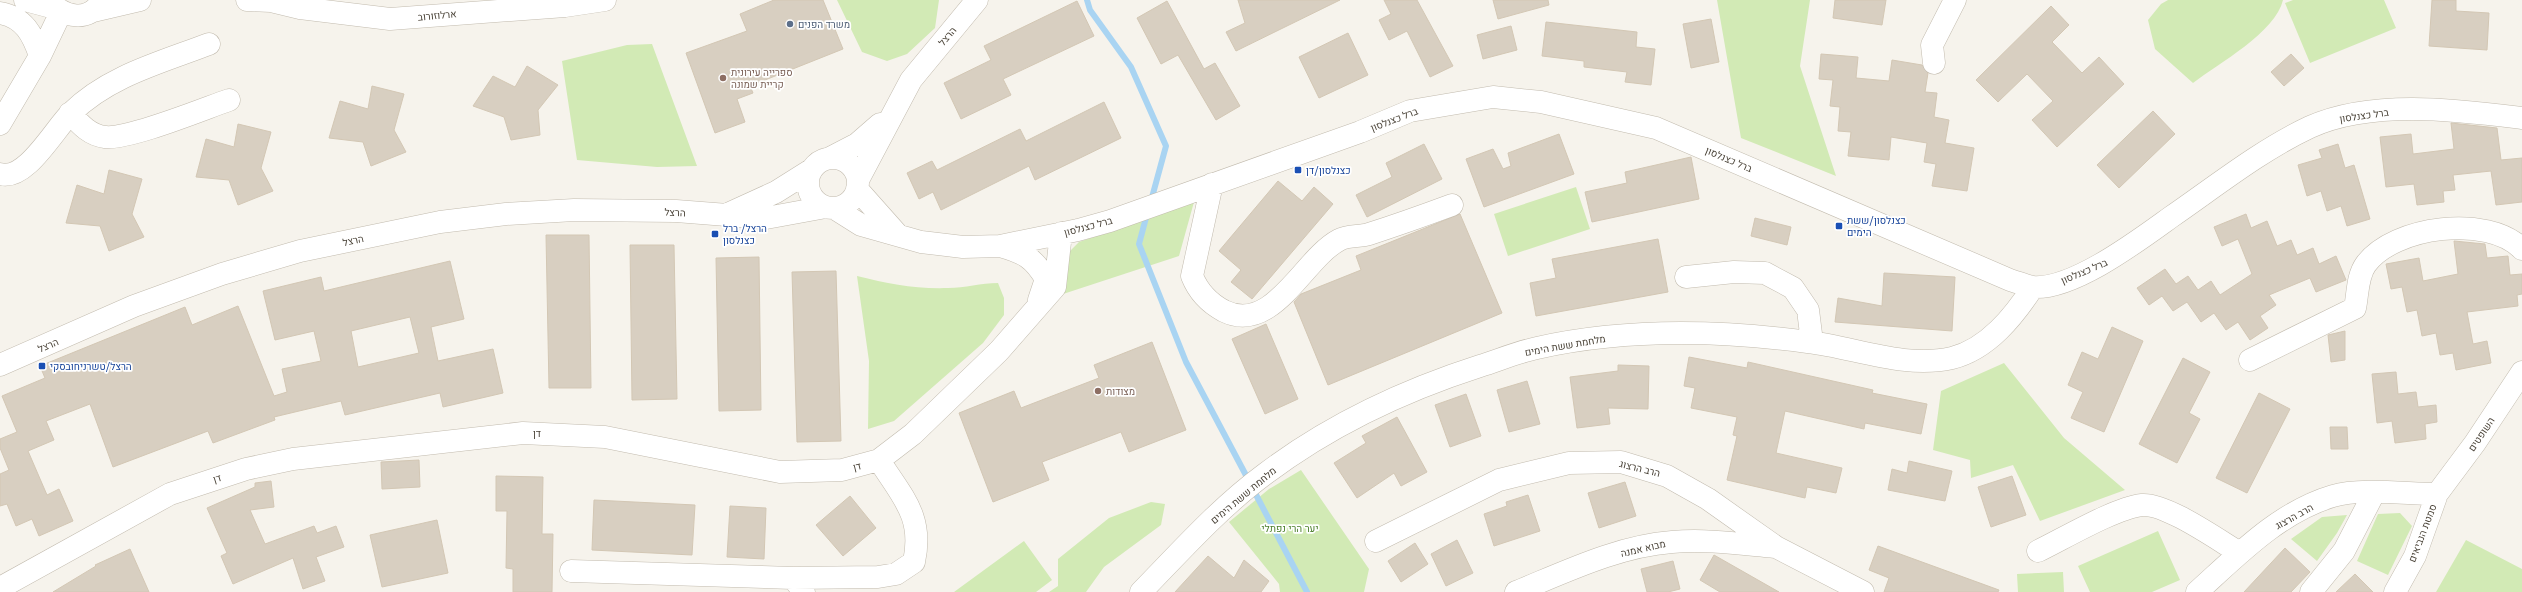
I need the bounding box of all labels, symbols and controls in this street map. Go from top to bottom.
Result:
street label: ארלוזורוב [417,7,457,23]
place label: משרד הפנים [798,18,850,30]
marker: משרד הפנים [785,19,795,29]
street label: הרצל [936,24,959,48]
place label: ספרייה עירונית קריית שמונה [731,66,793,90]
marker: ספרייה עירונית קריית שמונה [718,73,728,83]
street label: ברל כצנלסון [1369,104,1420,133]
street label: ברל כצנלסון [2339,106,2390,124]
street label: ברל כצנלסון [1704,144,1755,175]
place label: כצנלסון/דן [1306,164,1351,176]
marker: כצנלסון/דן [1293,165,1303,175]
street label: הרצל [664,206,686,218]
street label: ברל כצנלסון [1062,214,1114,238]
place label: כצנלסון/ששת הימים [1847,214,1906,238]
marker: כצנלסון/ששת הימים [1834,221,1844,231]
place label: הרצל/ ברל כצנלסון [723,222,767,246]
marker: הרצל/ ברל כצנלסון [710,229,720,239]
street label: הרצל [341,232,365,248]
street label: ברל כצנלסון [2059,255,2110,286]
street label: מלחמת ששת הימים [1524,332,1606,358]
street label: הרצל [36,335,60,355]
place label: הרצל/טשרניחובסקי [50,360,132,372]
marker: הרצל/טשרניחובסקי [37,361,47,371]
place label: מצודות [1106,385,1135,397]
marker: מצודות [1093,386,1103,396]
street label: השופטים [2465,415,2497,453]
street label: דן [533,427,541,439]
street label: הרב הרצוג [1618,457,1662,479]
street label: דן [852,459,862,473]
street label: מלחמת ששת הימים [1208,464,1278,526]
street label: דן [211,471,223,485]
street label: הרב הרצוג [2273,501,2315,531]
street label: סמטת הנביאים [2405,502,2439,564]
park label: יער הרי נפתלי [1262,522,1318,534]
street label: מבוא אמנה [1619,537,1667,559]

